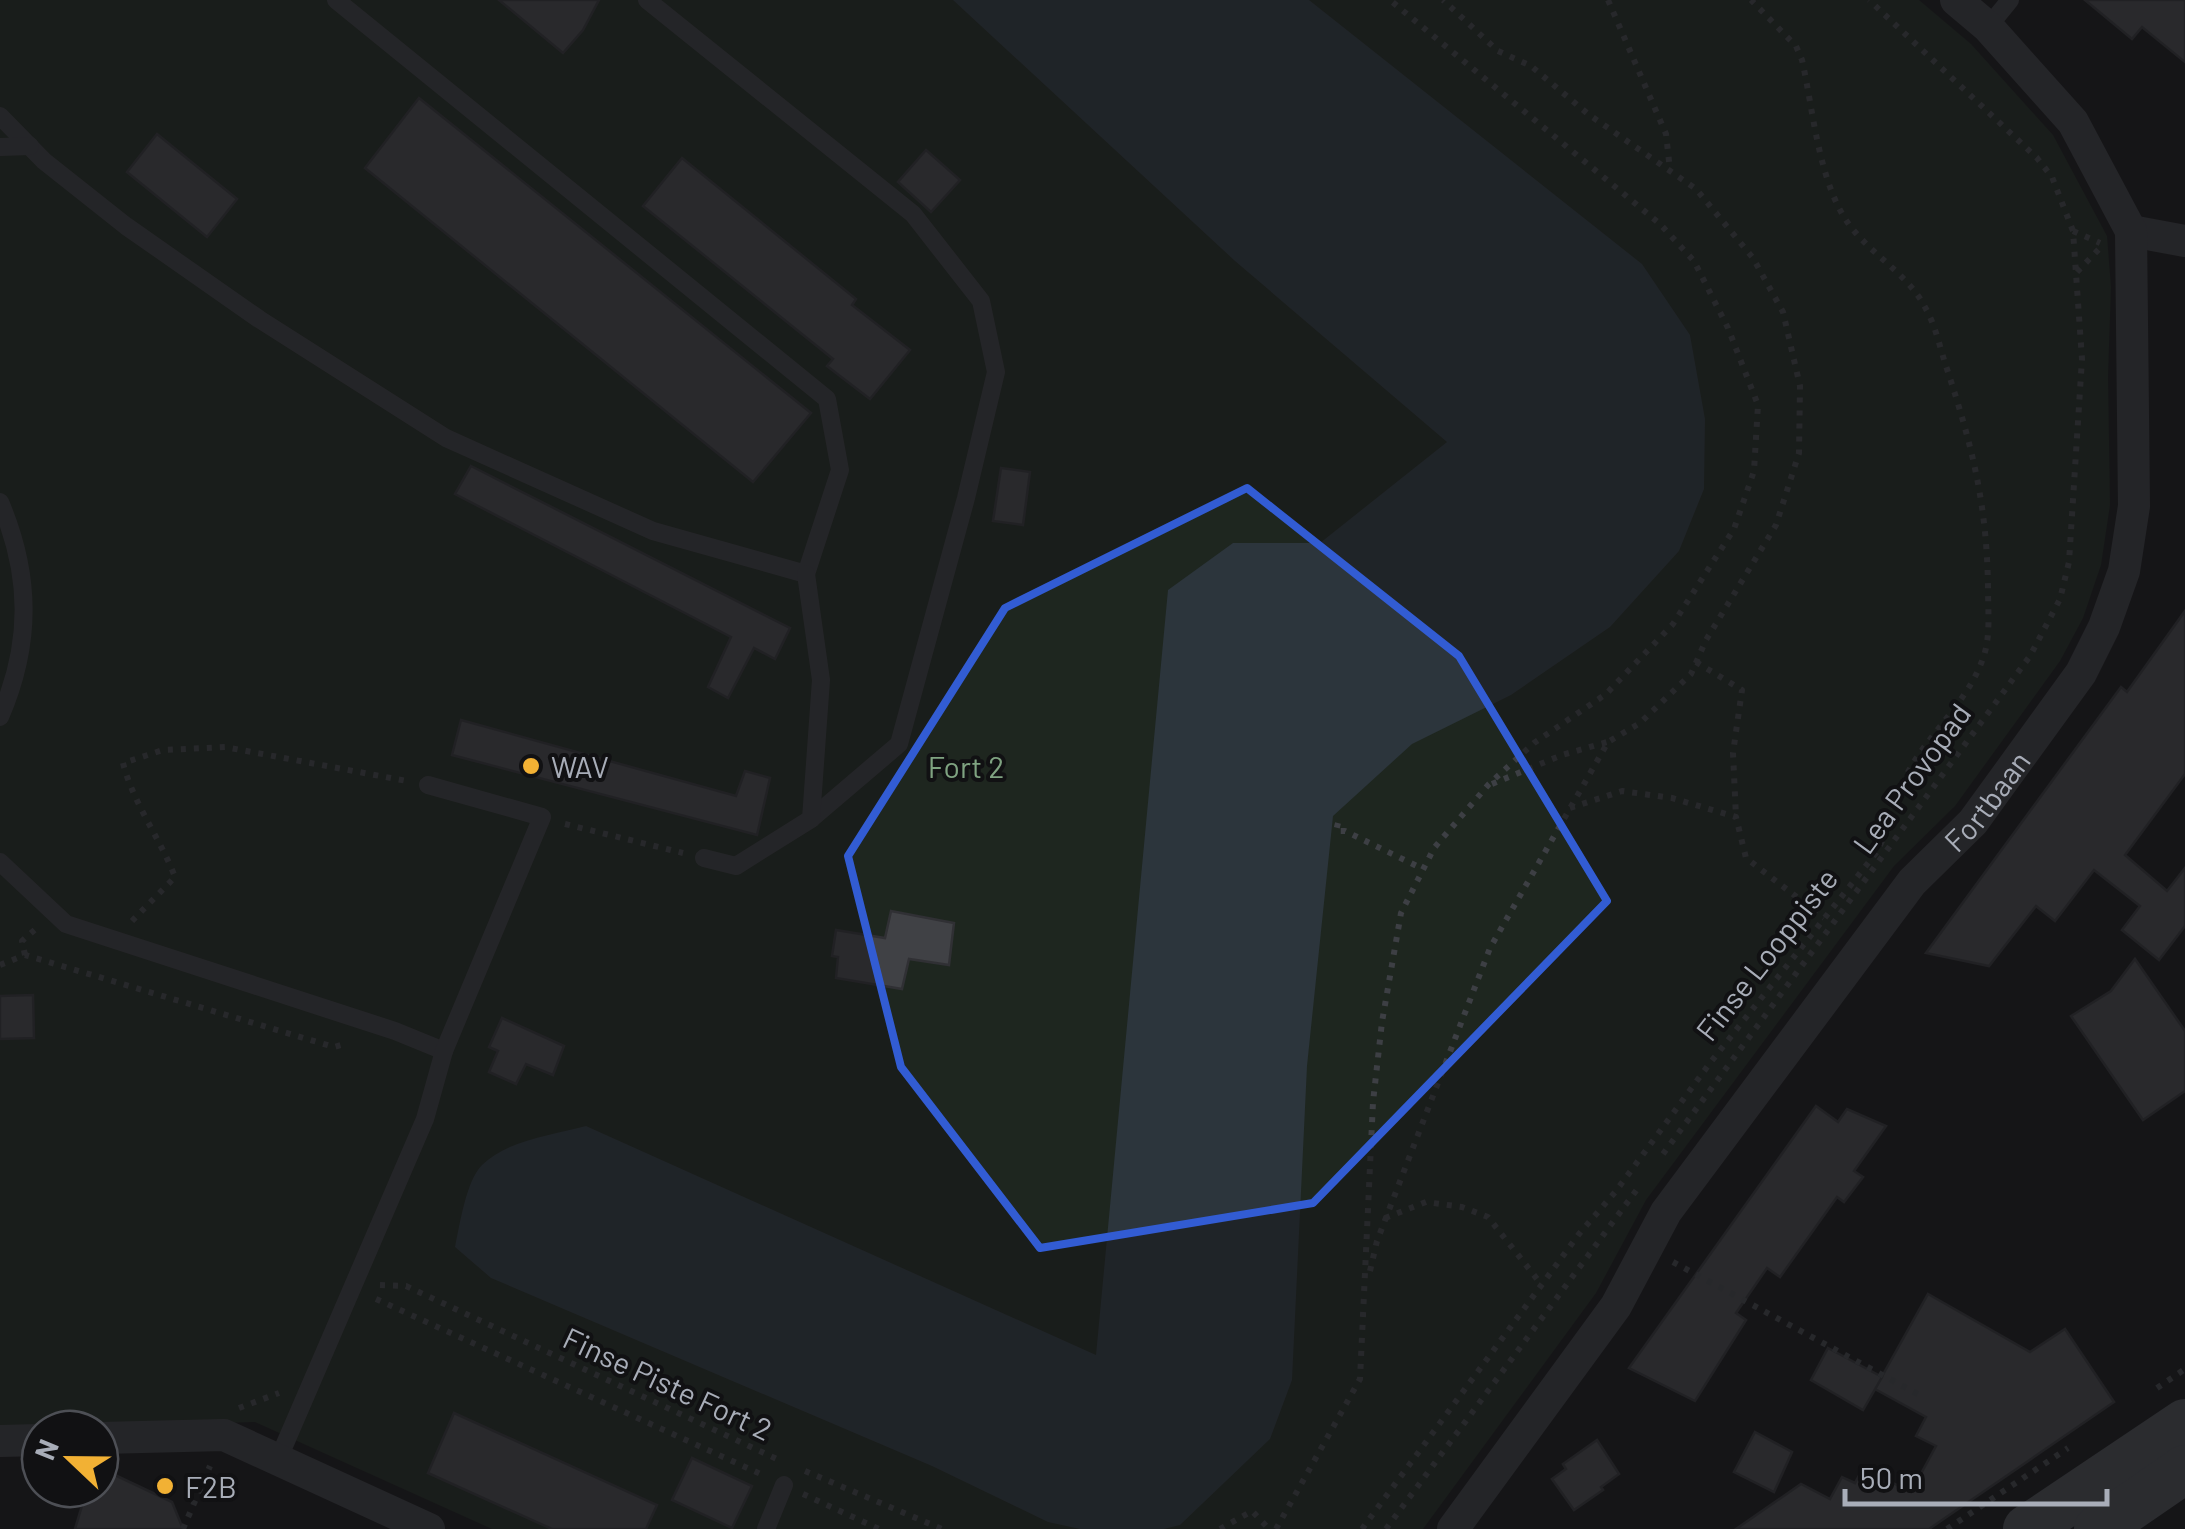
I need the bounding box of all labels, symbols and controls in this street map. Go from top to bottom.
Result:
street label: Lea Provopad [1844,696,1978,860]
street label: Fortbaan [1936,743,2037,858]
place label: WAV [551,748,609,784]
park label: Fort 2 [928,748,1004,784]
marker: WAV [520,755,542,777]
street label: Finse Looppiste [1688,861,1844,1047]
street label: Finse Piste Fort 2 [558,1319,778,1447]
north arrow [20,1409,120,1509]
text: N [27,1434,65,1464]
scale bar [1845,1444,2108,1506]
text: 50 m [1860,1459,1923,1495]
place label: F2B [185,1468,237,1504]
marker: F2B [154,1475,176,1497]

